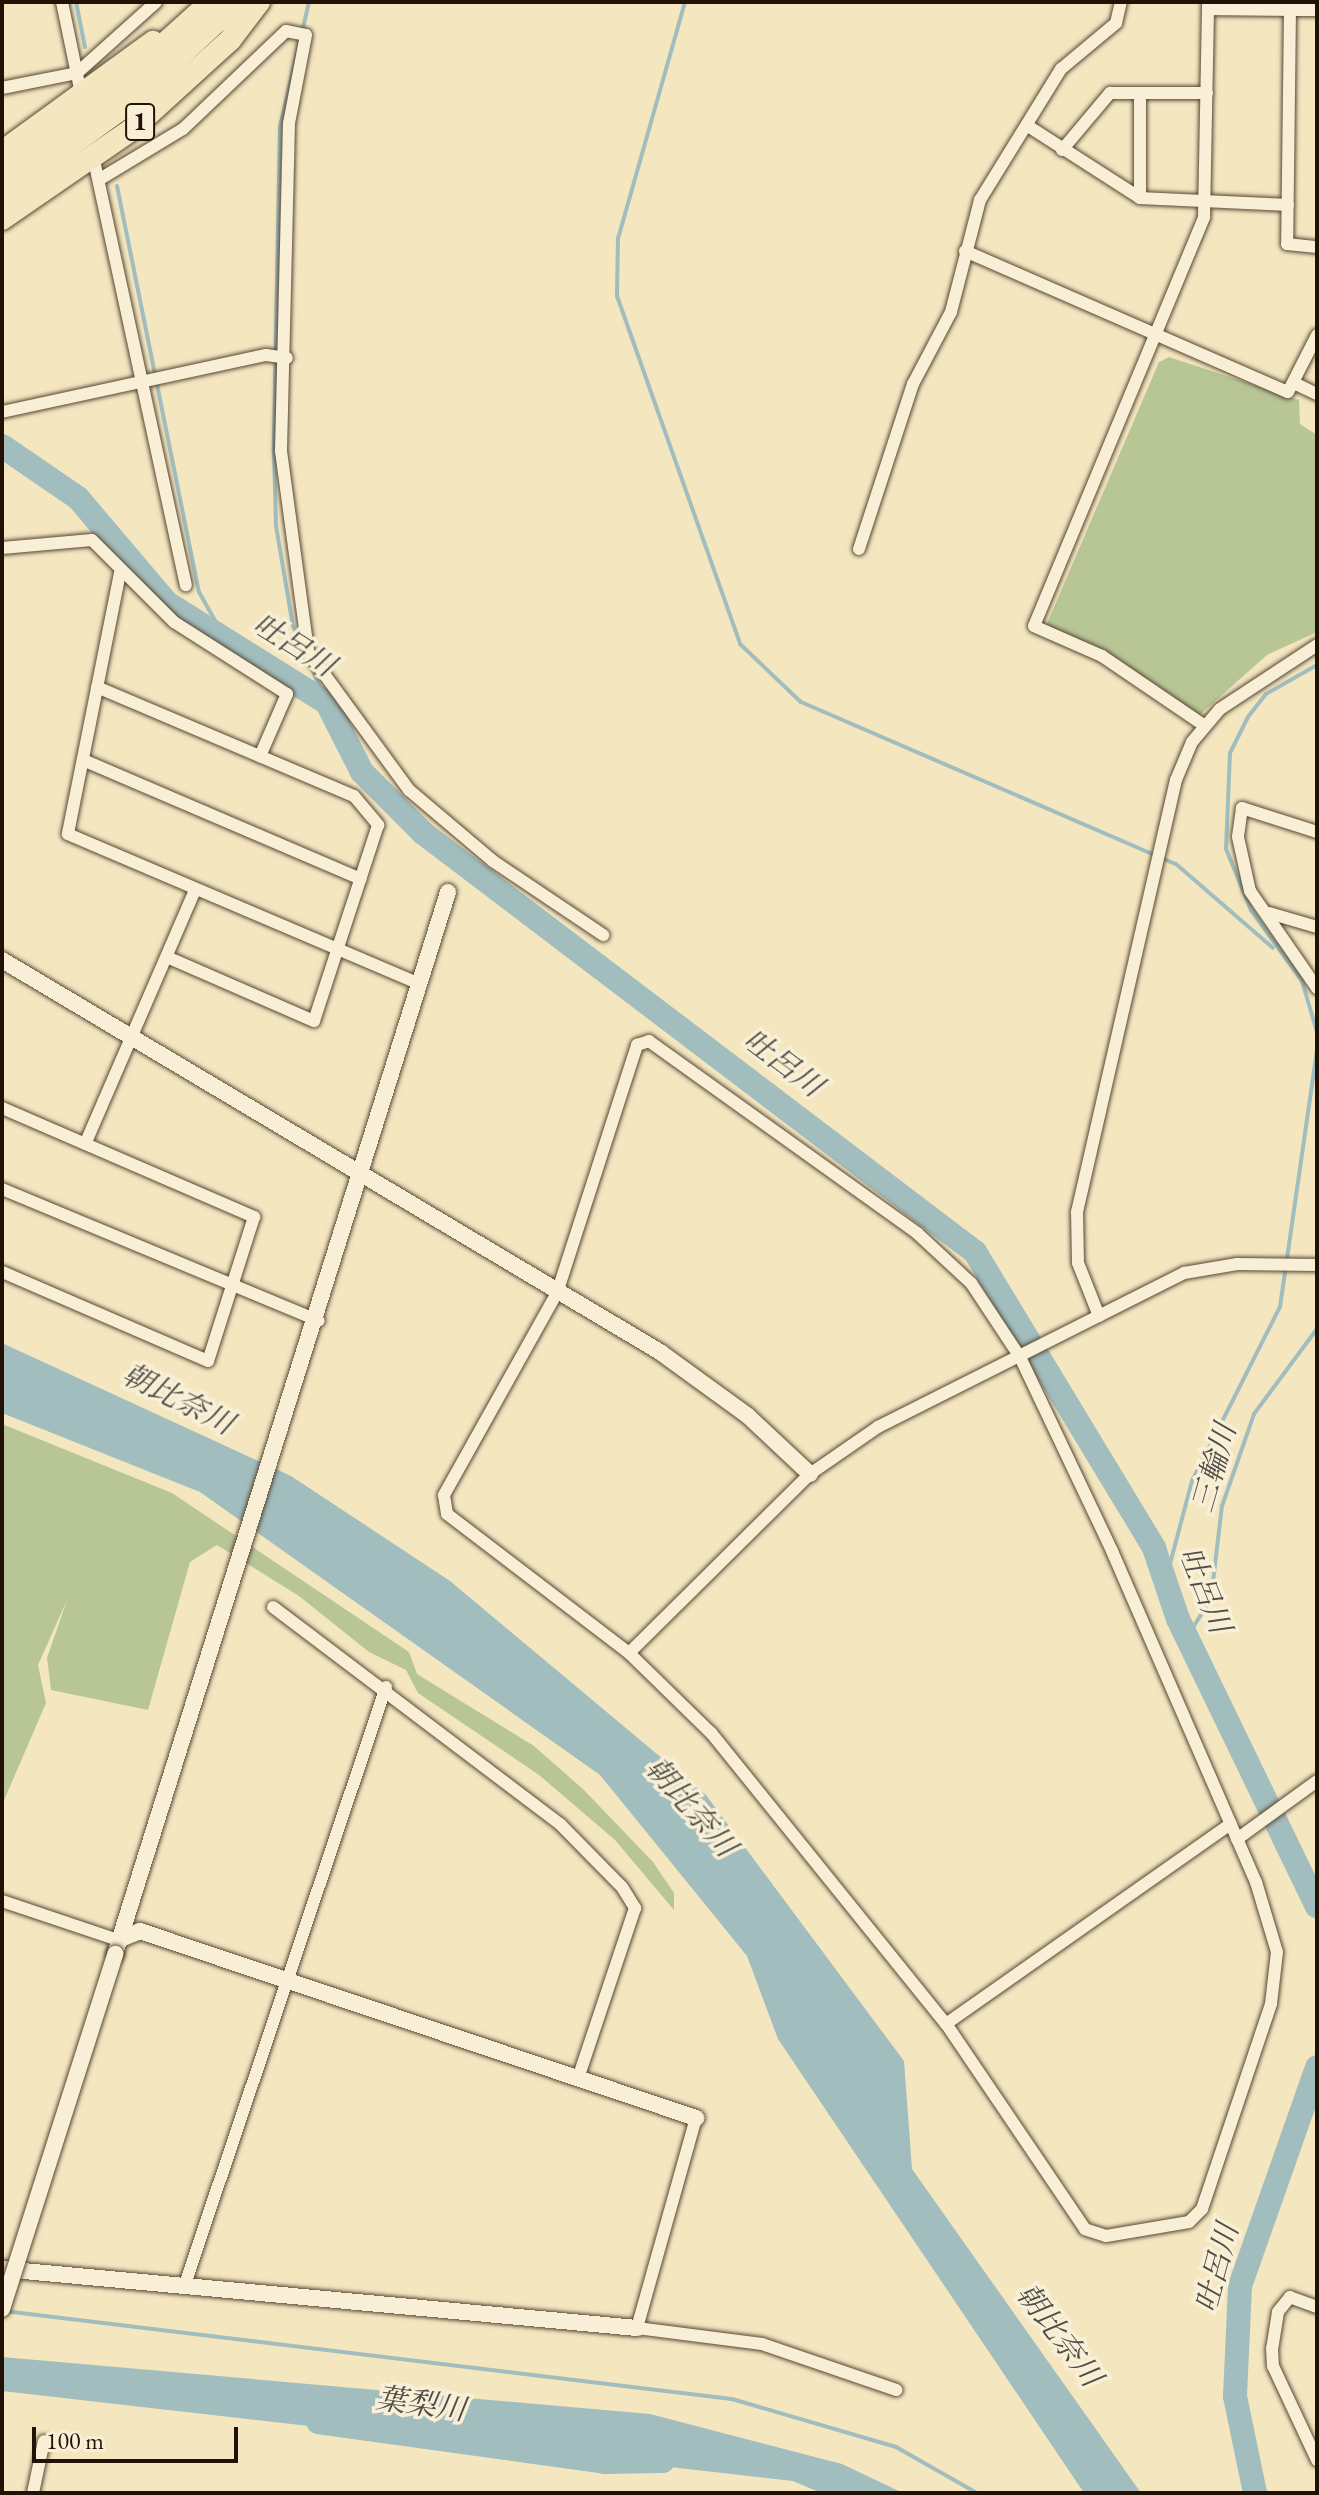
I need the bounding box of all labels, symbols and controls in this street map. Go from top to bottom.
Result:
road number: 1 [124,100,156,144]
water label: 吐呂川 [246,606,342,684]
water label: 吐呂川 [736,1022,830,1104]
water label: 朝比奈川 [116,1356,240,1442]
water label: 三輪川 [1184,1420,1244,1516]
water label: 吐呂川 [1171,1542,1239,1638]
water label: 朝比奈川 [638,1750,744,1864]
water label: 吐呂川 [1188,2220,1246,2316]
water label: 朝比奈川 [1009,2276,1109,2394]
water label: 葉梨川 [374,2380,468,2428]
scale bar [36,2411,242,2461]
text: 100 m [46,2425,104,2456]

